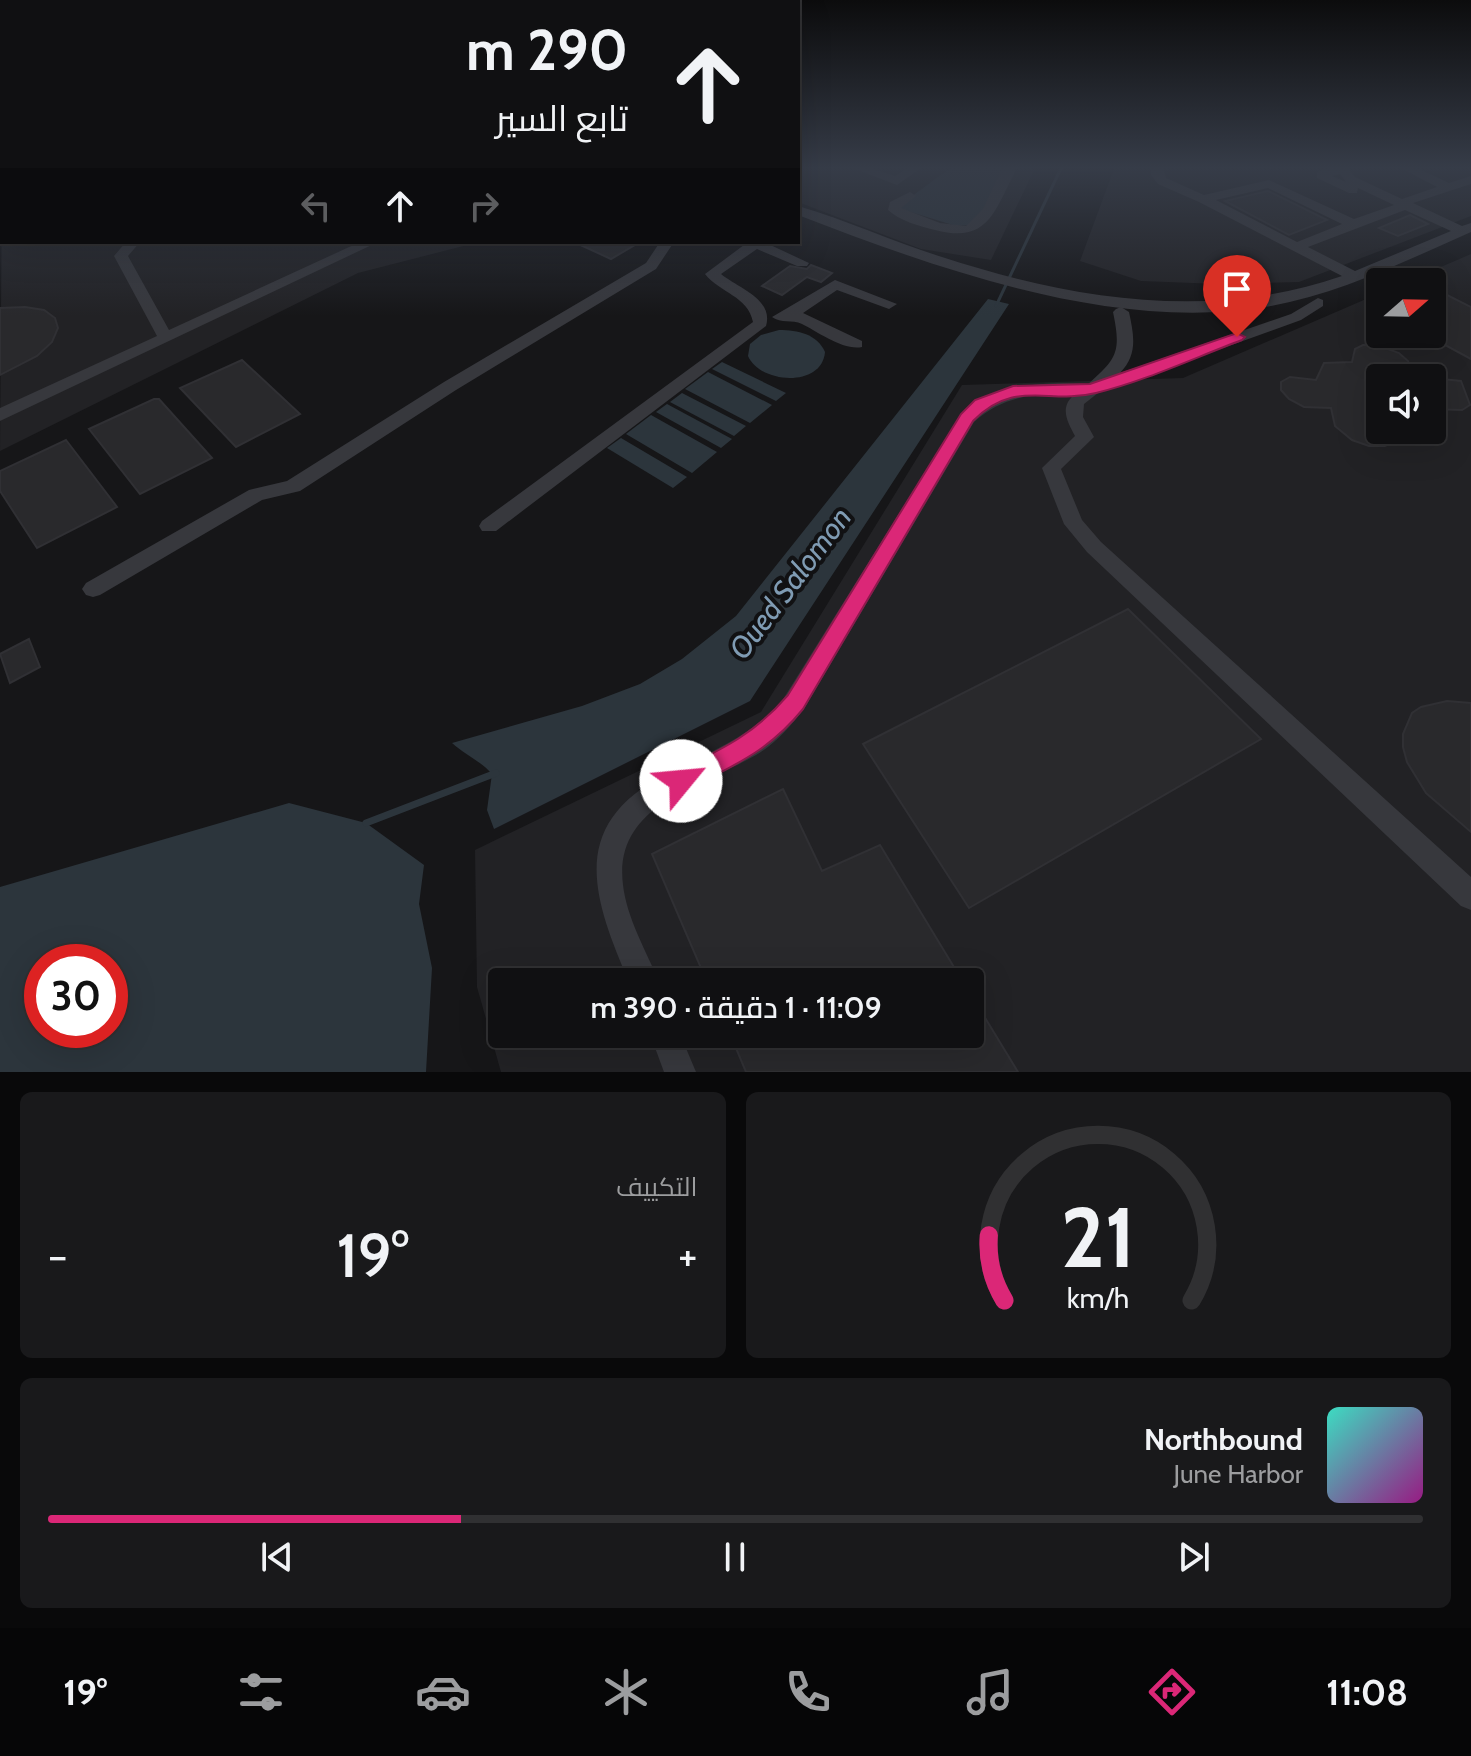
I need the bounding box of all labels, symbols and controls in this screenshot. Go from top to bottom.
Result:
text: 290 m [466,16,628,84]
icon: ahead [656,32,760,136]
text: تابع السير [495,96,628,140]
icon: left [294,184,338,228]
icon: ahead [378,184,422,228]
icon: right [462,184,506,228]
pin [1203,255,1271,337]
icon: arrive [1215,267,1259,311]
north arrow [1366,268,1446,348]
map controls [1366,268,1446,444]
button: sound [1366,364,1446,444]
water label: Oued Salomon [721,500,859,666]
position arrow [639,739,723,823]
speed limit sign: 30 [24,944,128,1048]
text: 11:09 · 1 دقيقة · 390 m [590,989,882,1026]
text: التكييف [616,1171,698,1203]
text: 21 [1061,1187,1136,1288]
text: 19° [337,1219,409,1292]
text: − [48,1229,67,1282]
text: + [678,1229,697,1282]
text: km/h [1067,1280,1130,1315]
text: Northbound [1144,1421,1303,1458]
text: June Harbor [1174,1458,1303,1490]
icon: previous [255,1535,299,1579]
icon: pause [713,1535,757,1579]
icon: next [1172,1535,1216,1579]
icon: filters [233,1664,289,1720]
icon: car [415,1664,471,1720]
icon: climate [598,1664,654,1720]
icon: phone [780,1664,836,1720]
icon: music [962,1664,1018,1720]
icon: directions [1144,1664,1200,1720]
text: 19° [63,1670,107,1714]
text: 11:08 [1326,1670,1408,1714]

